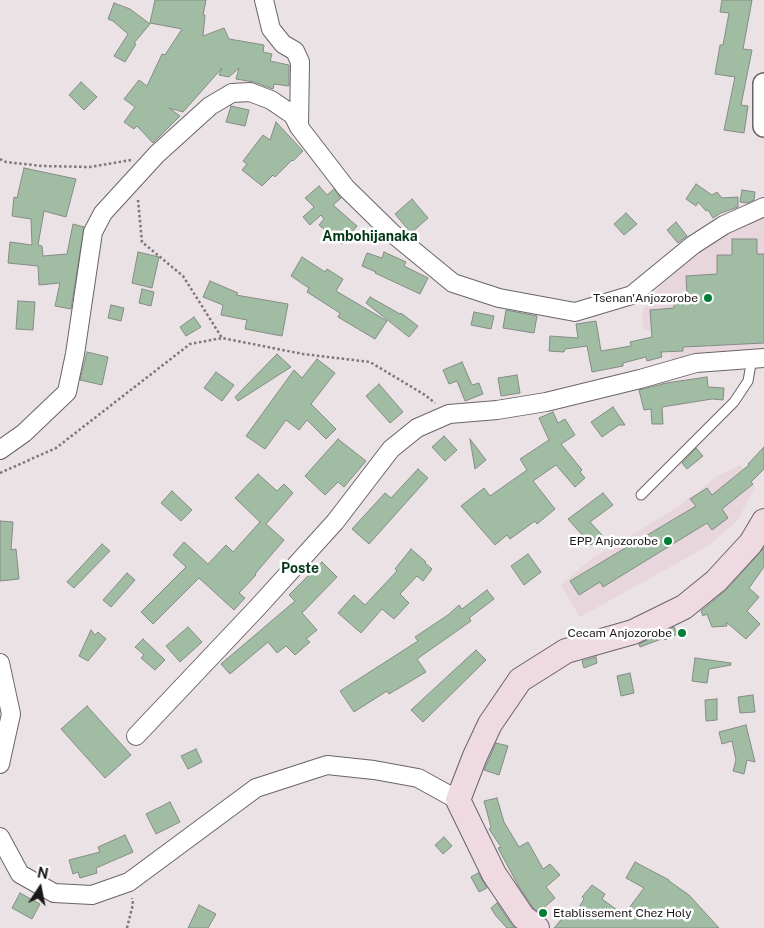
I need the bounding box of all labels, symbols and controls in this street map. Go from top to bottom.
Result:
district label: Ambohijanaka [322,229,418,245]
place label: Tsenan'Anjozorobe [593,291,698,305]
marker: Tsenan'Anjozorobe [702,292,714,304]
place label: EPP Anjozorobe [569,534,658,548]
marker: EPP Anjozorobe [662,535,674,547]
district label: Poste [281,561,319,577]
place label: Cecam Anjozorobe [567,626,672,640]
marker: Cecam Anjozorobe [676,627,688,639]
north arrow [15,863,65,913]
text: N [36,864,50,882]
place label: Etablissement Chez Holy [553,906,692,920]
marker: Etablissement Chez Holy [537,907,549,919]

